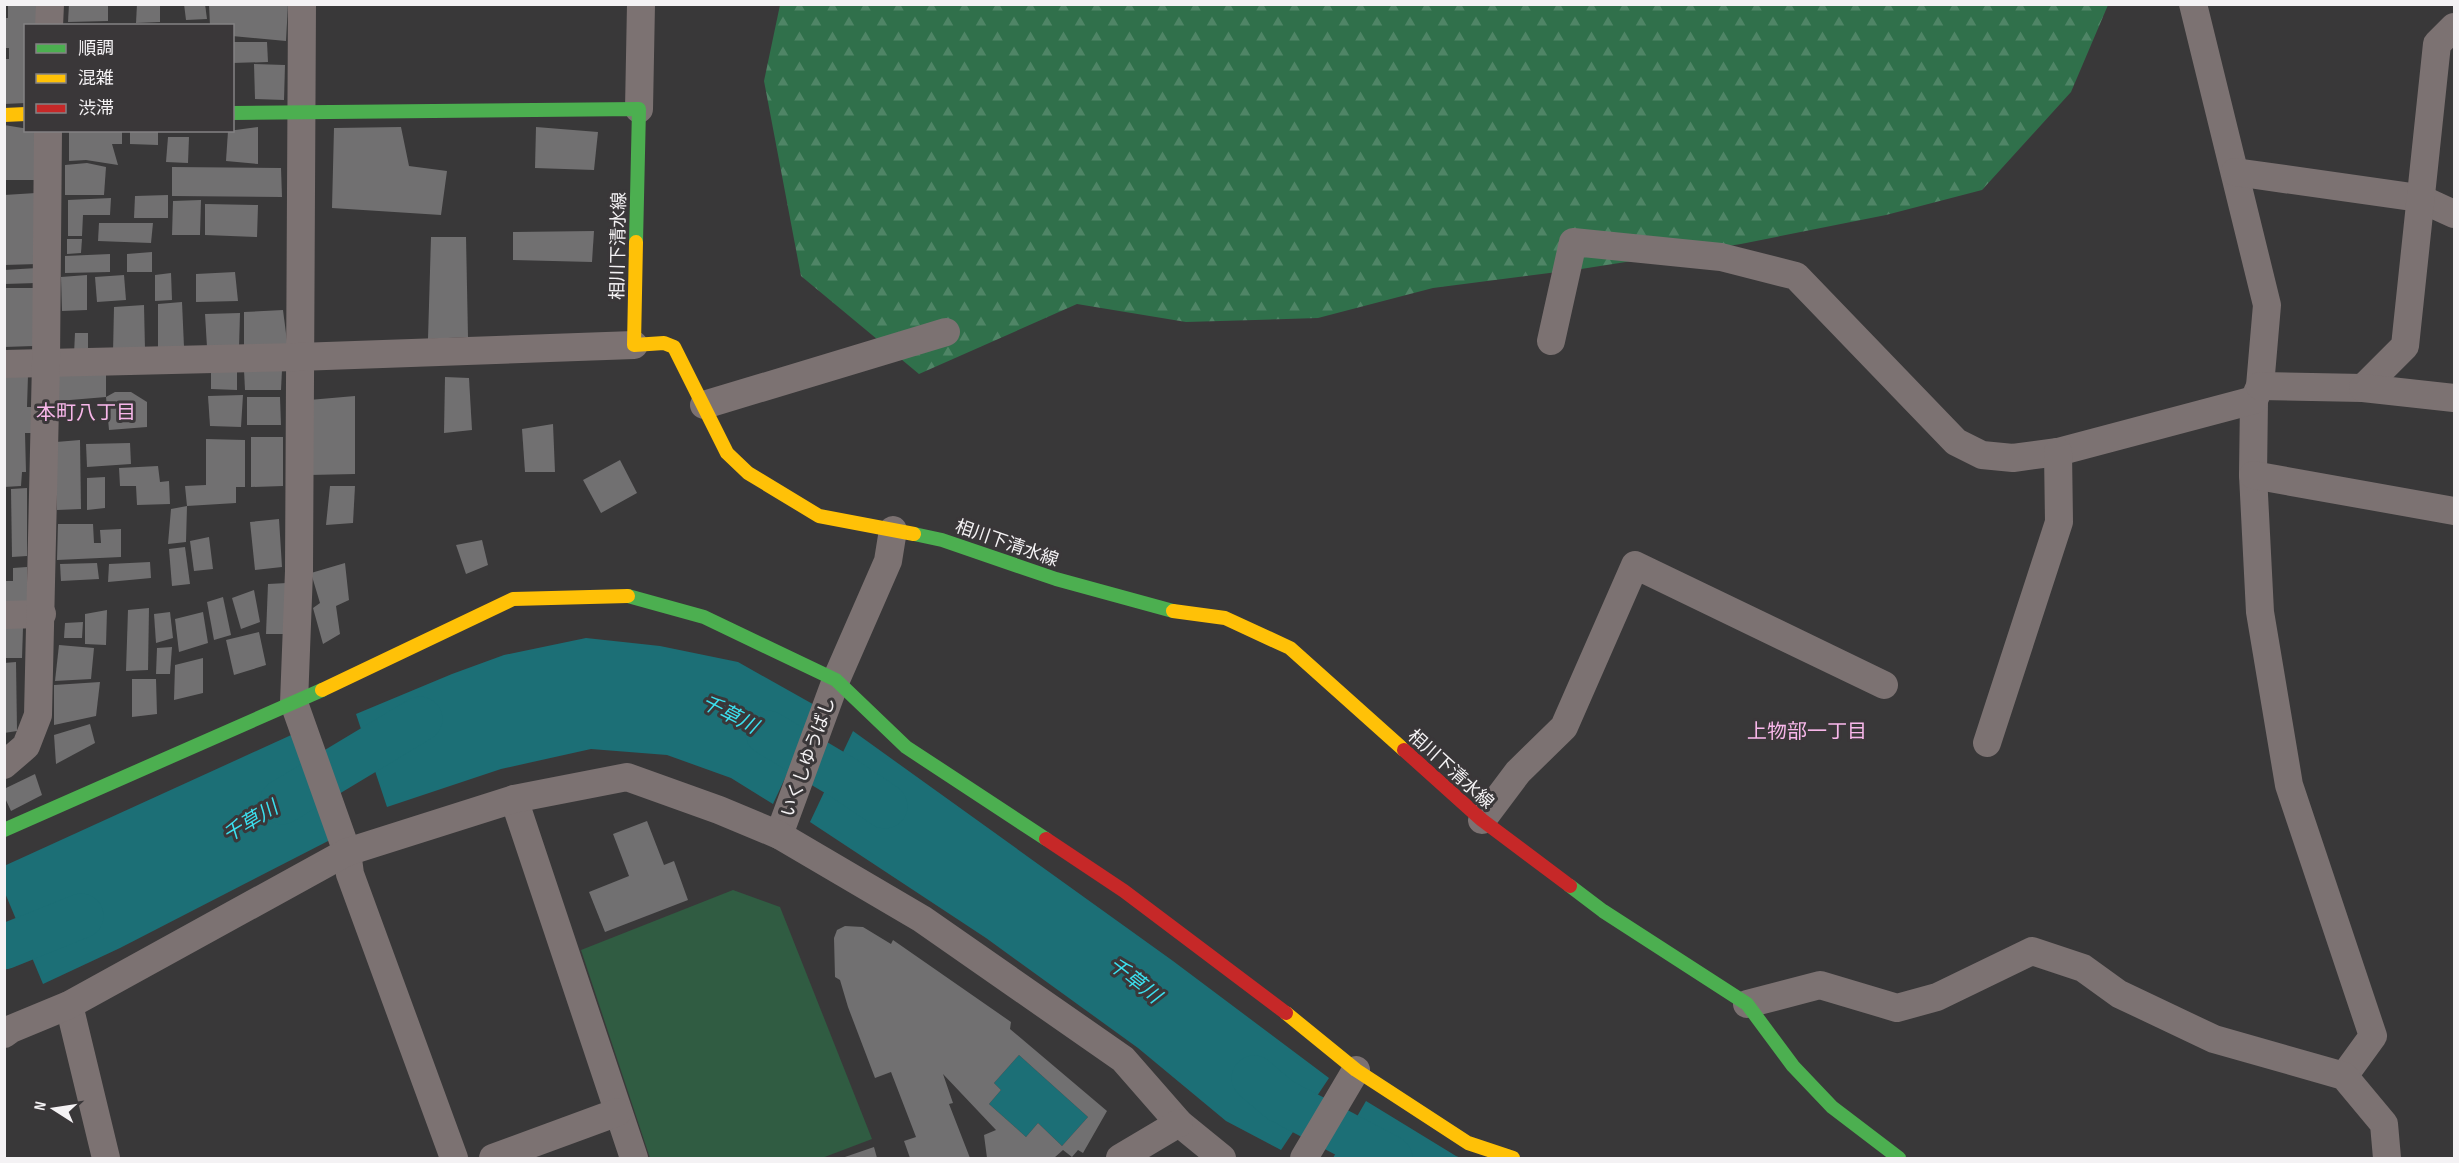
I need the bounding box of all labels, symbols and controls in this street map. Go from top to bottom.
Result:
legend [24,24,234,132]
text: 順調 [78,38,114,59]
text: 混雑 [78,68,114,89]
text: 渋滞 [78,98,114,119]
street label: 相川下清水線 [607,192,630,300]
district label: 本町八丁目 [36,401,136,425]
street label: 相川下清水線 [952,516,1061,571]
water label: 千草川 [697,691,764,740]
street label: いくしゆうばし [777,694,840,820]
district label: 上物部一丁目 [1747,720,1867,744]
street label: 相川下清水線 [1404,725,1498,813]
water label: 千草川 [219,795,284,848]
water label: 千草川 [1103,953,1167,1010]
north arrow [24,1079,84,1139]
text: N [31,1100,51,1112]

